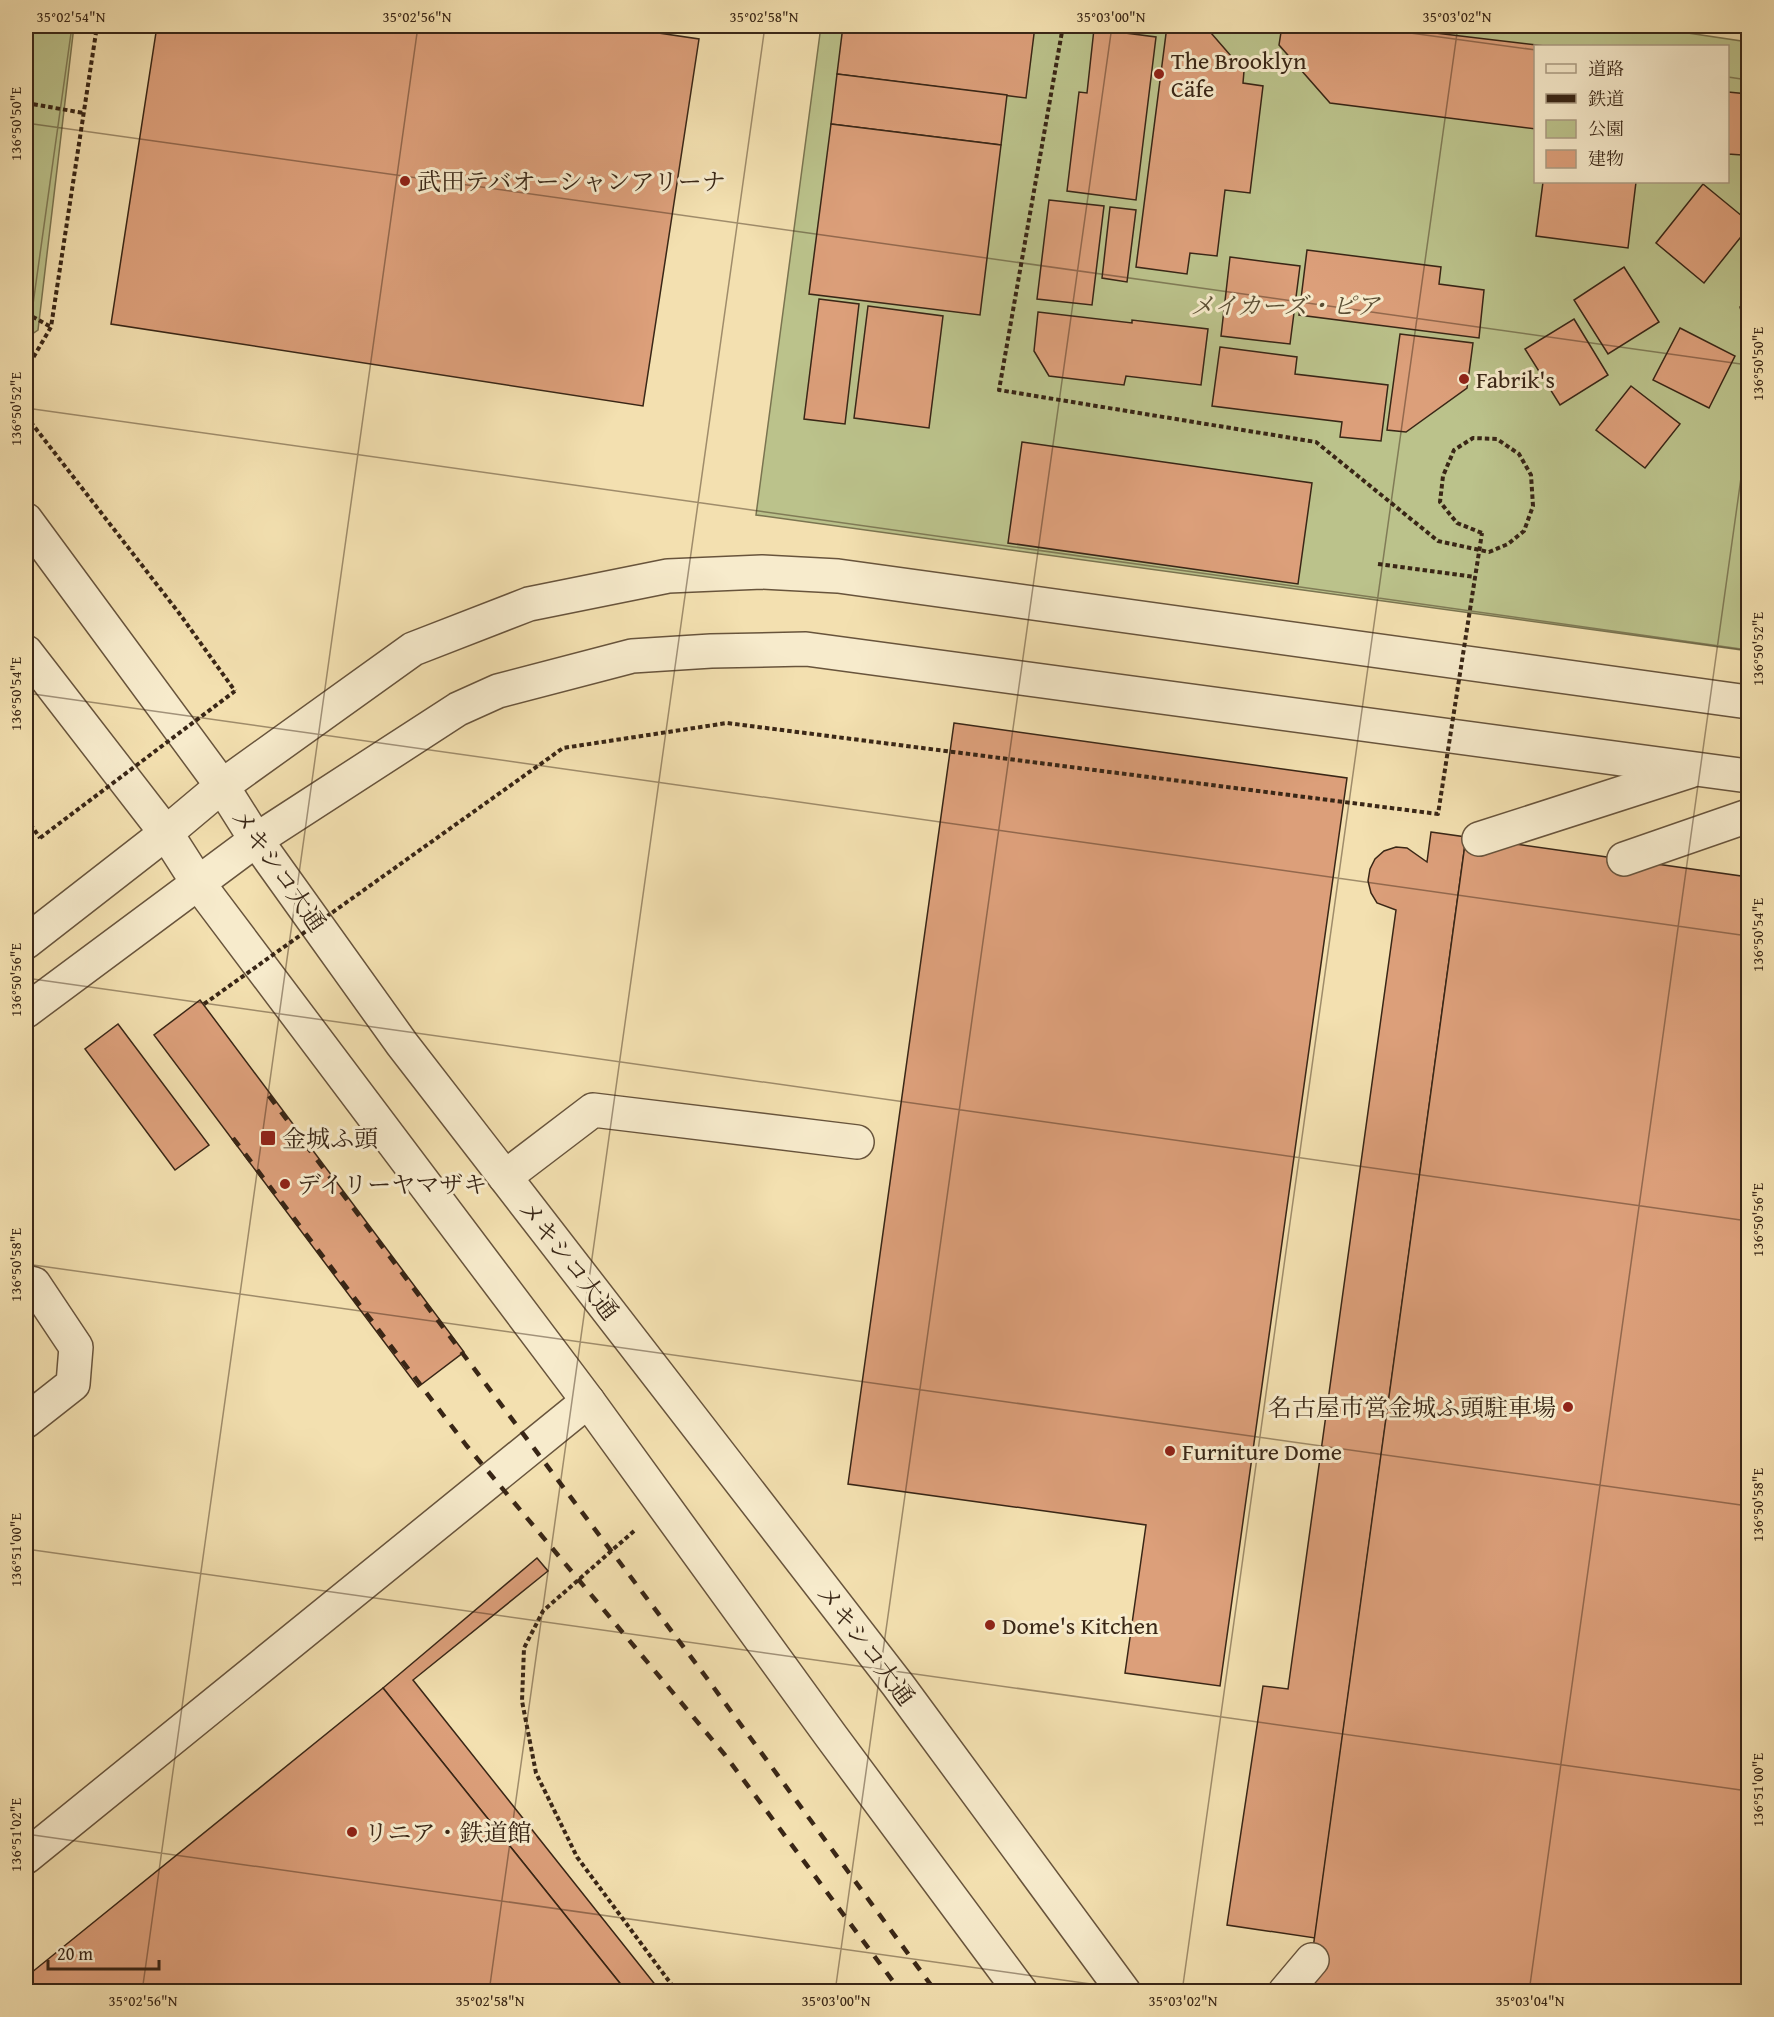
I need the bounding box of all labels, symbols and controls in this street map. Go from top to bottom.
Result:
text: 35°02'54"N [37,6,106,27]
text: 35°02'56"N [383,6,452,27]
text: 35°02'58"N [730,6,799,27]
text: 35°03'00"N [1077,6,1146,27]
text: 35°03'02"N [1423,6,1492,27]
place label: The Brooklyn Cäfe [1171,43,1307,106]
legend [1534,45,1729,183]
text: 道路 [1588,55,1624,82]
marker: The Brooklyn Cäfe [1152,67,1166,81]
text: 鉄道 [1588,85,1624,112]
text: 136°50'50"E [5,87,26,161]
text: 公園 [1588,115,1624,142]
text: 建物 [1588,145,1624,172]
place label: 武田テバオーシャンアリーナ [417,164,726,199]
marker: 武田テバオーシャンアリーナ [398,174,412,188]
park label: メイカーズ・ピア [1190,288,1381,323]
text: 136°50'50"E [1747,327,1768,401]
place label: Fabrik's [1476,362,1555,397]
text: 136°50'52"E [5,372,26,446]
marker: Fabrik's [1457,372,1471,386]
text: 136°50'52"E [1747,612,1768,686]
text: 136°50'54"E [5,657,26,731]
street label: メキシコ大通 [223,801,335,939]
text: 136°50'54"E [1747,898,1768,972]
text: 136°50'56"E [5,943,26,1017]
place label: 金城ふ頭 [282,1121,378,1156]
marker: 金城ふ頭 [259,1129,277,1147]
place label: デイリーヤマザキ [297,1167,487,1202]
marker: デイリーヤマザキ [278,1177,292,1191]
text: 136°50'56"E [1747,1183,1768,1257]
street label: メキシコ大通 [511,1193,627,1327]
text: 136°50'58"E [5,1228,26,1302]
place label: 名古屋市営金城ふ頭駐車場 [1268,1390,1556,1425]
marker: 名古屋市営金城ふ頭駐車場 [1561,1400,1575,1414]
place label: Furniture Dome [1182,1434,1342,1469]
marker: Furniture Dome [1163,1444,1177,1458]
text: 136°50'58"E [1747,1468,1768,1542]
text: 136°51'00"E [5,1513,26,1587]
street label: メキシコ大通 [809,1577,923,1713]
place label: Dome's Kitchen [1002,1608,1159,1643]
marker: Dome's Kitchen [983,1618,997,1632]
text: 136°51'00"E [1747,1753,1768,1827]
text: 136°51'02"E [5,1798,26,1872]
place label: リニア・鉄道館 [364,1815,532,1850]
marker: リニア・鉄道館 [345,1825,359,1839]
scale bar [48,1933,159,1971]
text: 20 m [57,1940,93,1967]
text: 35°02'56"N [109,1990,178,2011]
text: 35°02'58"N [456,1990,525,2011]
text: 35°03'00"N [802,1990,871,2011]
text: 35°03'02"N [1149,1990,1218,2011]
text: 35°03'04"N [1496,1990,1565,2011]

